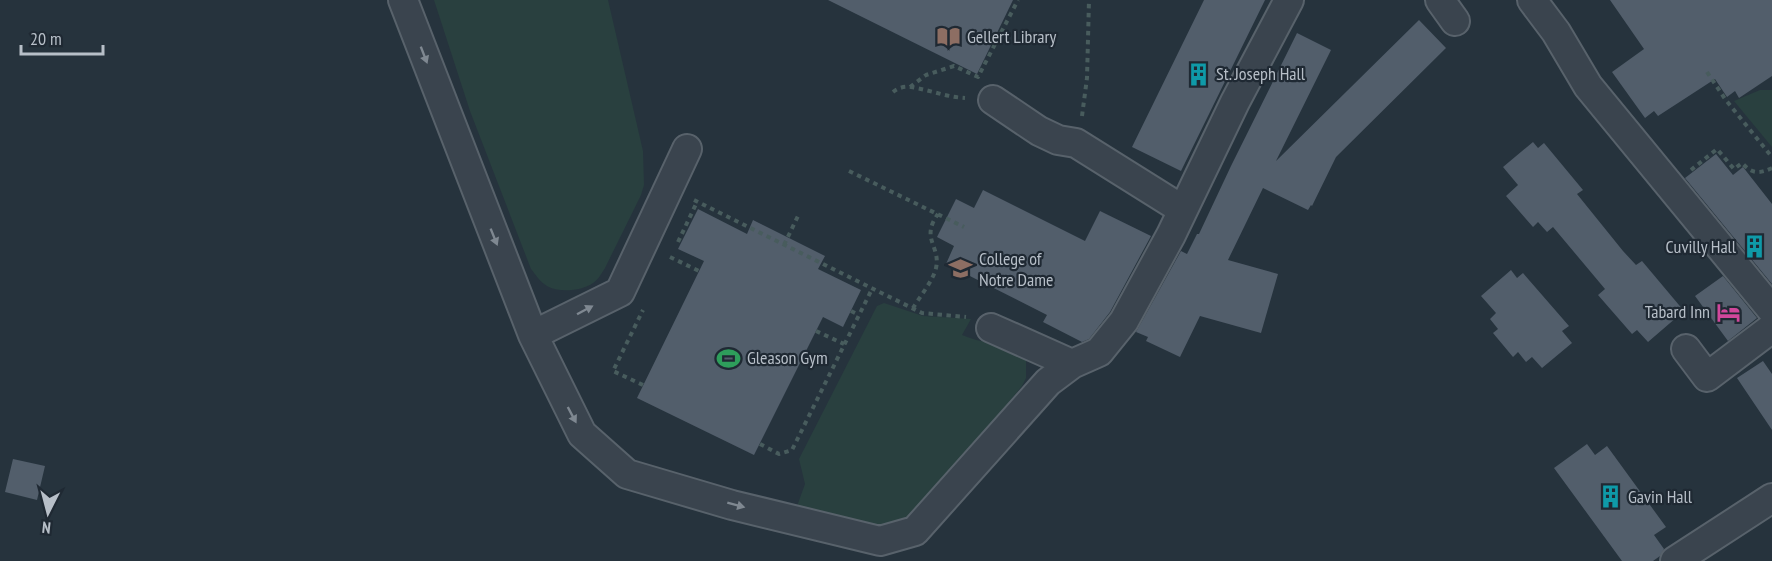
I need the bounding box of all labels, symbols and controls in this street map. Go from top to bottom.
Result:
scale bar [21,18,104,56]
library icon: Gellert Library [936,24,962,50]
place label: Gellert Library [967,25,1056,48]
text: 20 m [30,27,62,50]
one-way arrow [419,46,429,64]
building icon: St. Joseph Hall [1185,61,1211,87]
place label: St. Joseph Hall [1216,62,1306,85]
one-way arrow [489,228,499,246]
building icon: Cuvilly Hall [1741,234,1767,260]
place label: Cuvilly Hall [1666,235,1737,258]
place label: College of Notre Dame [979,247,1053,291]
school or university icon: College of Notre Dame [948,256,974,282]
hotel icon: Tabard Inn [1715,299,1741,325]
place label: Tabard Inn [1645,300,1710,323]
one-way arrow [577,305,594,315]
sports icon: Gleason Gym [716,345,742,371]
place label: Gleason Gym [747,346,828,369]
one-way arrow [567,407,577,424]
north arrow [18,483,78,543]
building icon: Gavin Hall [1597,484,1623,510]
place label: Gavin Hall [1628,485,1693,508]
one-way arrow [727,501,745,511]
text: N [41,518,52,538]

